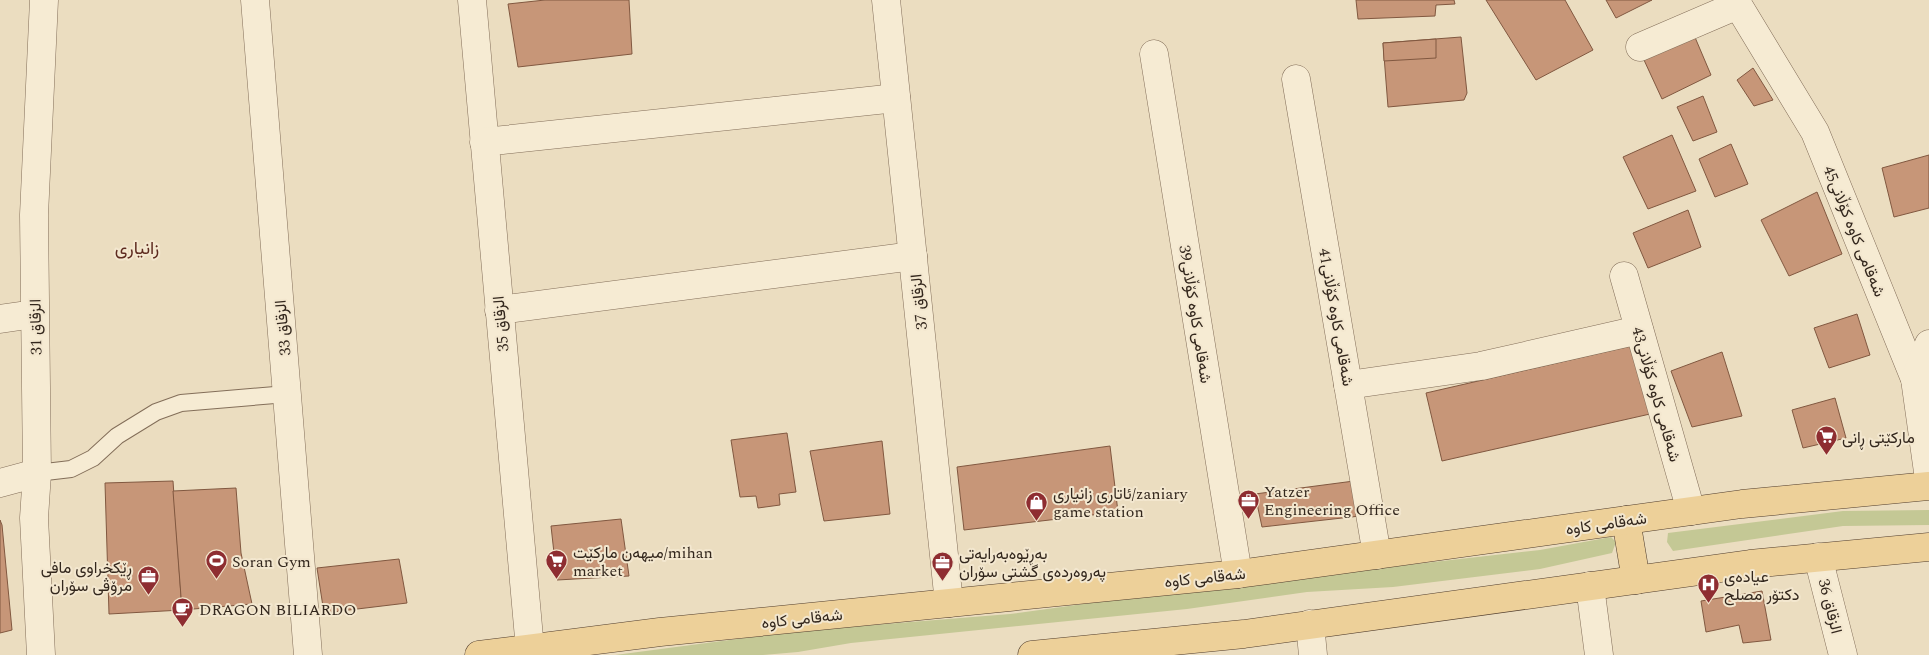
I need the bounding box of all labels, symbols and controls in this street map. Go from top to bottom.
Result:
street label: شەقامی کاوە کۆڵانی45 [1817,162,1891,301]
district label: زانیاری [115,235,159,262]
street label: شەقامی کاوە کۆڵانی39 [1172,243,1218,385]
street label: شەقامی کاوە کۆڵانی41 [1312,246,1360,388]
street label: الزقاق 37 [904,273,934,331]
street label: الزقاق 35 [487,295,515,353]
street label: الزقاق 31 [24,299,48,355]
street label: الزقاق 33 [269,299,297,357]
street label: شەقامی کاوە کۆڵانی43 [1625,324,1687,465]
supermarket icon: مارکێتی ڕانی [1814,425,1838,456]
place label: مارکێتی ڕانی [1842,426,1915,450]
place label: Yatzer Engineering Office [1264,480,1400,522]
place label: ئاتاری زانیاری/zaniary game station [1053,482,1189,524]
office icon: Yatzer Engineering Office [1236,488,1260,519]
shop icon: ئاتاری زانیاری/zaniary game station [1025,490,1049,521]
street label: شەقامی کاوە [1564,506,1648,542]
place label: میهەن مارکێت/mihan market [573,541,713,583]
place label: بەڕێوەبەرایەتی پەروەردەی گشتی سۆران [959,542,1106,584]
sports icon: Soran Gym [204,549,228,580]
supermarket icon: میهەن مارکێت/mihan market [545,549,569,580]
place label: Soran Gym [232,550,311,574]
office icon: بەڕێوەبەرایەتی پەروەردەی گشتی سۆران [931,550,955,581]
place label: ڕێکخراوی مافی مرۆڤی سۆران [41,556,132,598]
street label: شەقامی کاوە [1163,562,1247,594]
office icon: ڕێکخراوی مافی مرۆڤی سۆران [136,564,160,595]
place label: عیادەی دکتۆر مصلح [1724,565,1799,607]
hospital icon: عیادەی دکتۆر مصلح [1696,573,1720,604]
street label: الزقاق 36 [1812,576,1848,636]
cafe icon: DRAGON BILIARDO [171,597,195,628]
place label: DRAGON BILIARDO [199,598,357,622]
street label: شەقامی کاوە [760,603,844,635]

